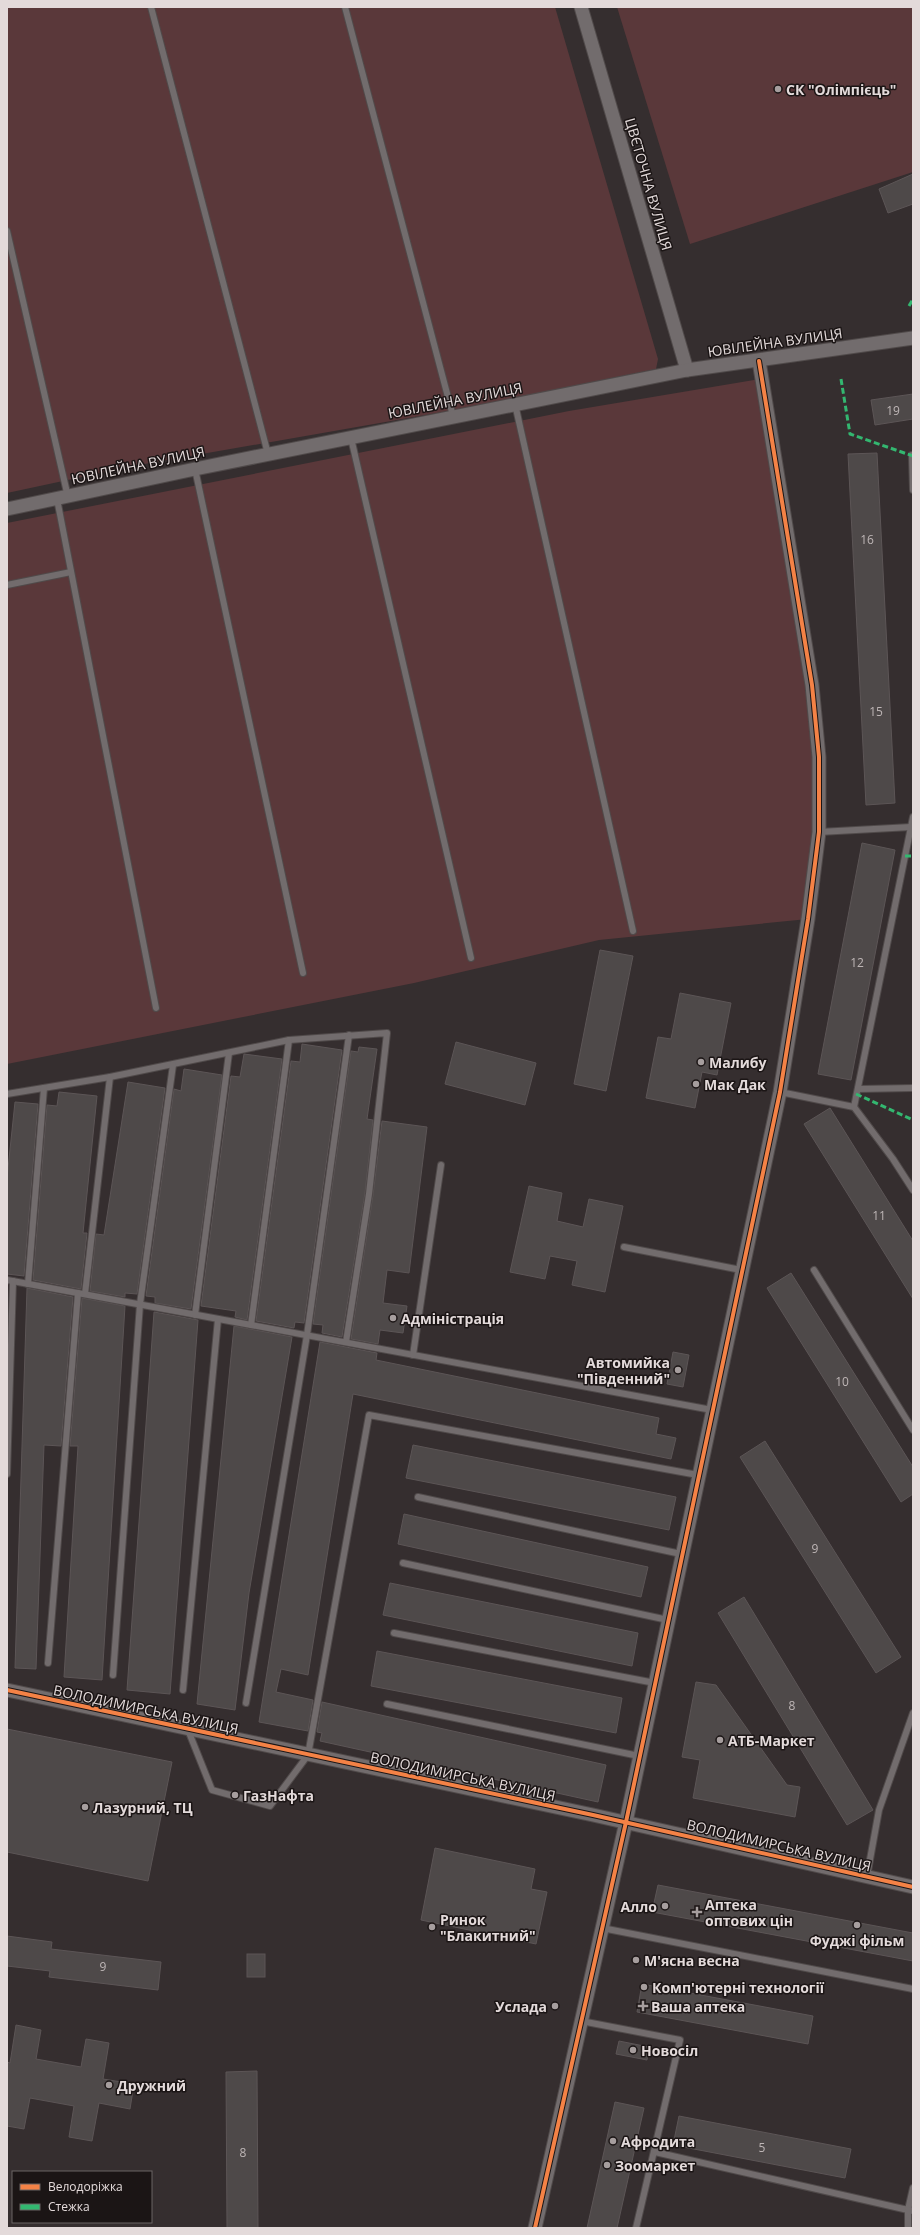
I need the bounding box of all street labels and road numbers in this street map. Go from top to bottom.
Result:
street label: ЦВЄТОЧНА ВУЛИЦЯ [621,116,677,252]
street label: ЮВІЛЕЙНА ВУЛИЦЯ [706,323,844,361]
street label: ЮВІЛЕЙНА ВУЛИЦЯ [386,378,524,422]
street label: ЮВІЛЕЙНА ВУЛИЦЯ [69,442,207,488]
street label: ВОЛОДИМИРСЬКА ВУЛИЦЯ [52,1680,240,1738]
street label: ВОЛОДИМИРСЬКА ВУЛИЦЯ [369,1747,557,1805]
street label: ВОЛОДИМИРСЬКА ВУЛИЦЯ [685,1815,873,1875]

